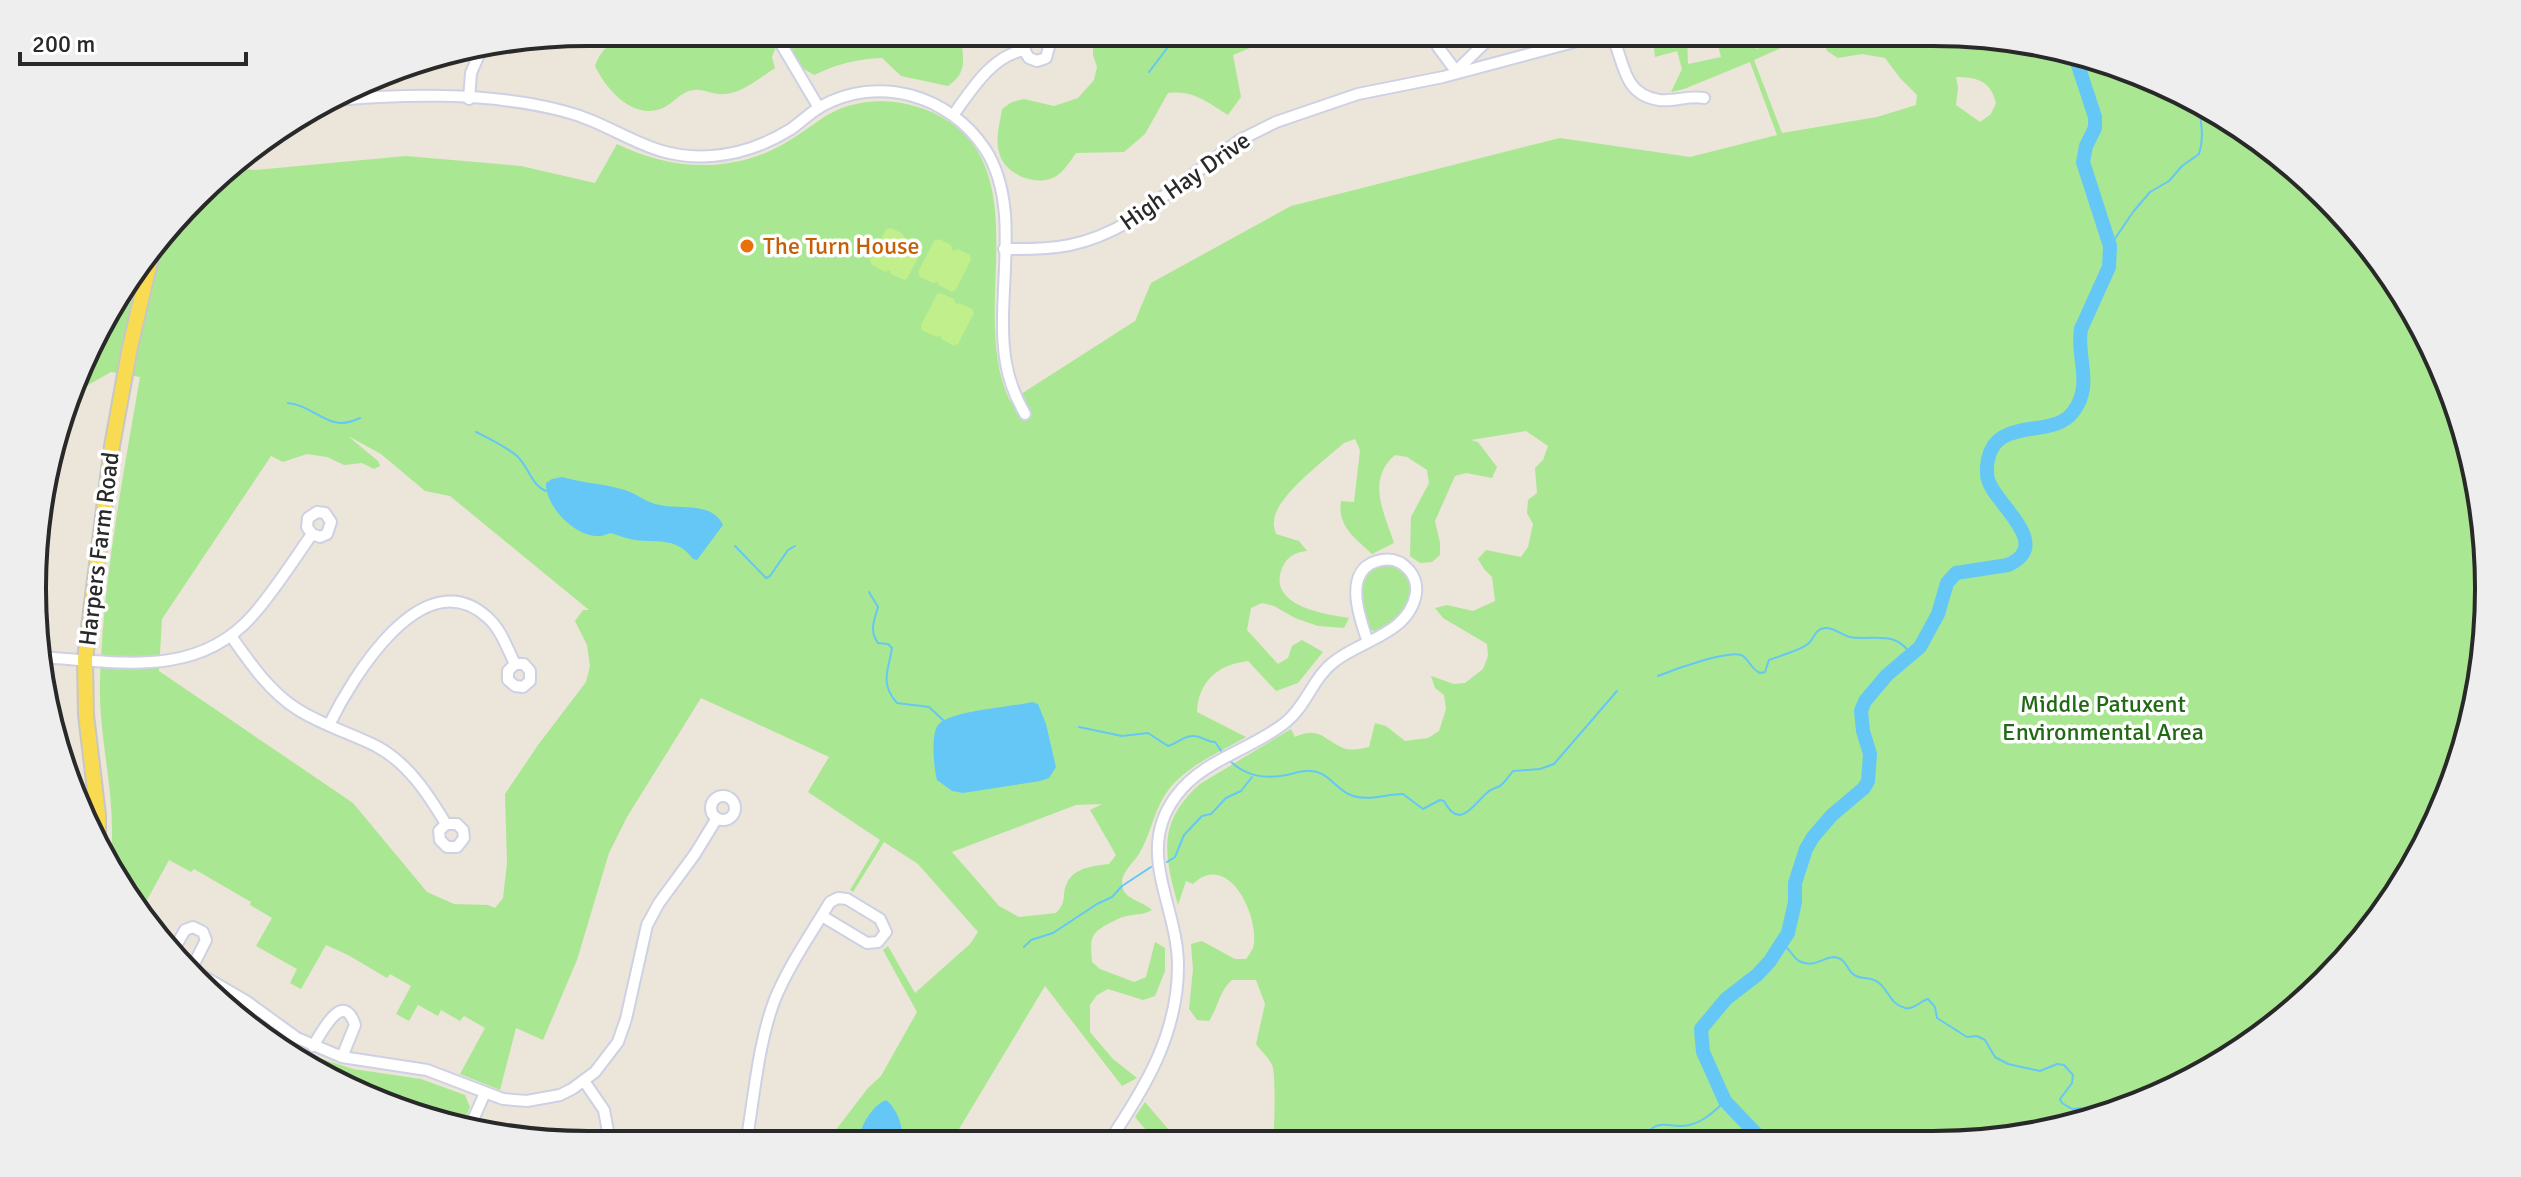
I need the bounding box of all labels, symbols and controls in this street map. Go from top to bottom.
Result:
scale bar [20,16,246,66]
text: 200 m [32,29,95,59]
street label: High Hay Drive [1114,125,1256,237]
place label: The Turn House [763,231,920,261]
marker: The Turn House [738,237,756,255]
street label: Harpers Farm Road [72,450,126,648]
park label: Middle Patuxent Environmental Area [2002,689,2204,747]

